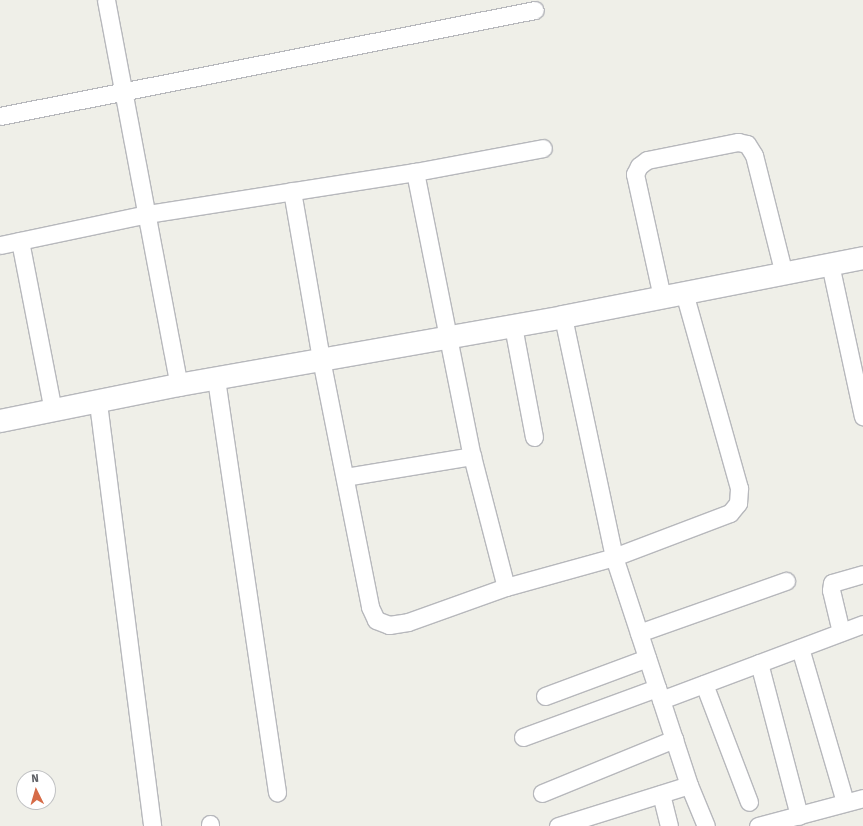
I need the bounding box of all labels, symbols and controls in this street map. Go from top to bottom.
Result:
north arrow [16,770,56,810]
text: N [31,772,39,785]

